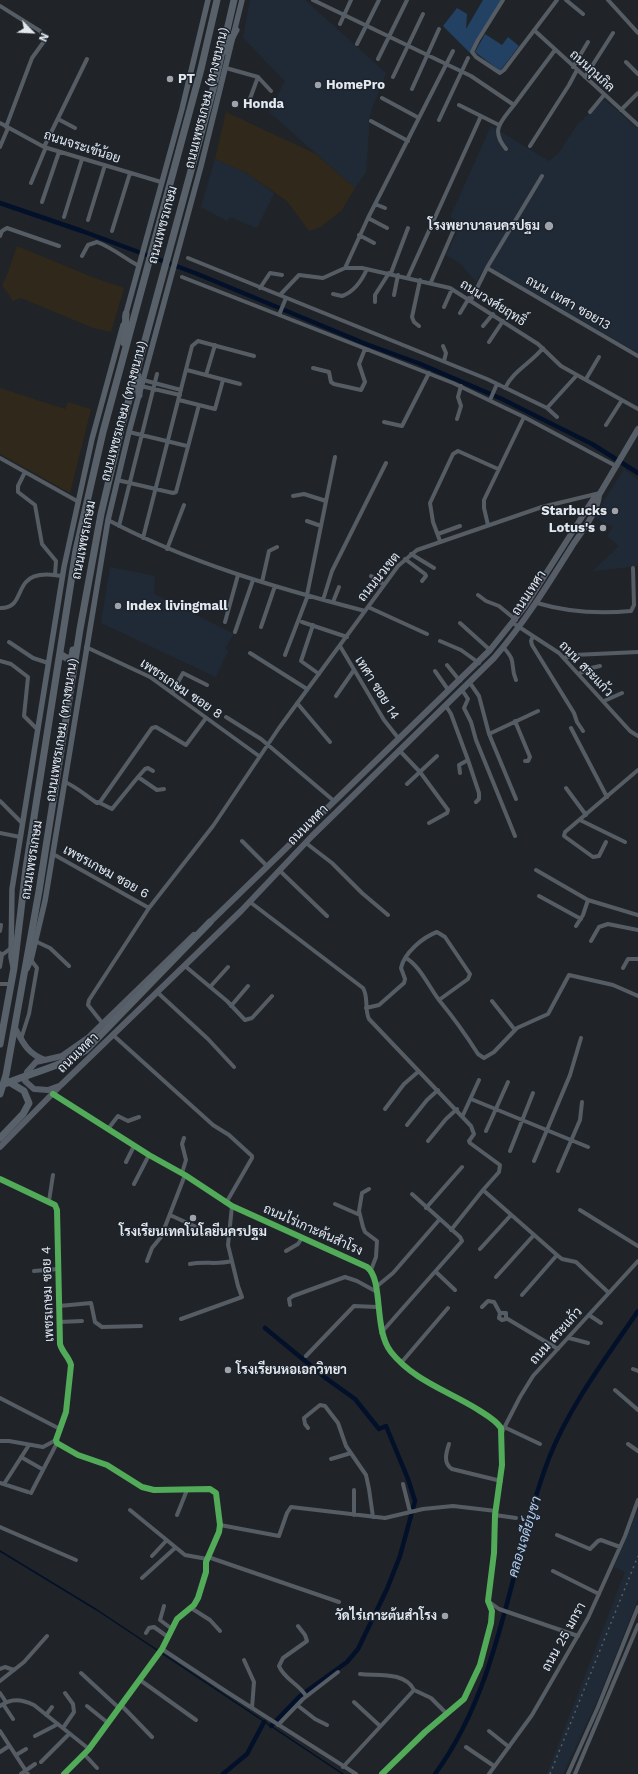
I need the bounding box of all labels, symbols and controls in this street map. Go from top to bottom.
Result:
north arrow [12,12,52,52]
street label: ถนนเพชรเกษม (ทางขนาน) [182,26,232,170]
text: N [36,31,51,43]
street label: ถนนกุมภิล [566,47,618,95]
place label: PT [178,71,195,87]
marker: PT [165,74,175,84]
place label: HomePro [326,77,385,93]
marker: HomePro [313,80,323,90]
place label: Honda [243,96,284,112]
marker: Honda [230,99,240,109]
street label: ถนนจระเข้น้อย [42,127,122,167]
street label: ถนนเพชรเกษม [145,184,181,266]
place label: โรงพยาบาลนครปฐม [428,218,540,234]
marker: โรงพยาบาลนครปฐม [543,220,555,232]
street label: ถนน เทศา ซอย13 [523,272,613,334]
street label: ถนนวงศ์ยฤทธิ์ [457,276,529,330]
street label: ถนนเพชรเกษม (ทางขนาน) [98,339,150,483]
street label: ถนนเพชรเกษม [69,499,99,581]
place label: Starbucks [541,503,607,519]
marker: Starbucks [610,506,620,516]
place label: Lotus's [549,520,595,536]
marker: Lotus's [598,523,608,533]
street label: ถนนนวเขต [354,549,404,605]
street label: ถนนเทศา [508,568,550,618]
place label: Index livingmall [126,598,228,614]
marker: Index livingmall [113,601,123,611]
street label: ถนน สระแก้ว [556,638,616,700]
street label: เทศา ซอย 14 [351,653,403,723]
street label: เพชรเกษม ซอย 8 [137,656,225,722]
street label: ถนนเพชรเกษม (ทางขนาน) [43,657,81,803]
street label: ถนนเทศา [285,802,331,848]
street label: ถนนเพชรเกษม [18,819,46,901]
street label: เพชรเกษม ซอย 6 [60,842,152,902]
street label: ถนนเทศา [54,1030,102,1076]
street label: ถนนไร่เกาะต้นสำโรง [261,1201,365,1259]
marker: โรงเรียนเทคโนโลยีนครปฐม [188,1213,198,1223]
place label: โรงเรียนเทคโนโลยีนครปฐม [119,1224,267,1240]
street label: เพชรเกษม ซอย 4 [39,1246,57,1342]
street label: ถนน สระแก้ว [526,1304,586,1368]
place label: โรงเรียนหอเอกวิทยา [236,1362,347,1378]
marker: โรงเรียนหอเอกวิทยา [223,1365,233,1375]
water label: คลองเจดีย์บูชา [505,1494,545,1580]
street label: ถนน 25 มกรา [539,1600,589,1674]
place label: วัดไร่เกาะต้นสำโรง [335,1608,437,1624]
marker: วัดไร่เกาะต้นสำโรง [440,1611,450,1621]

